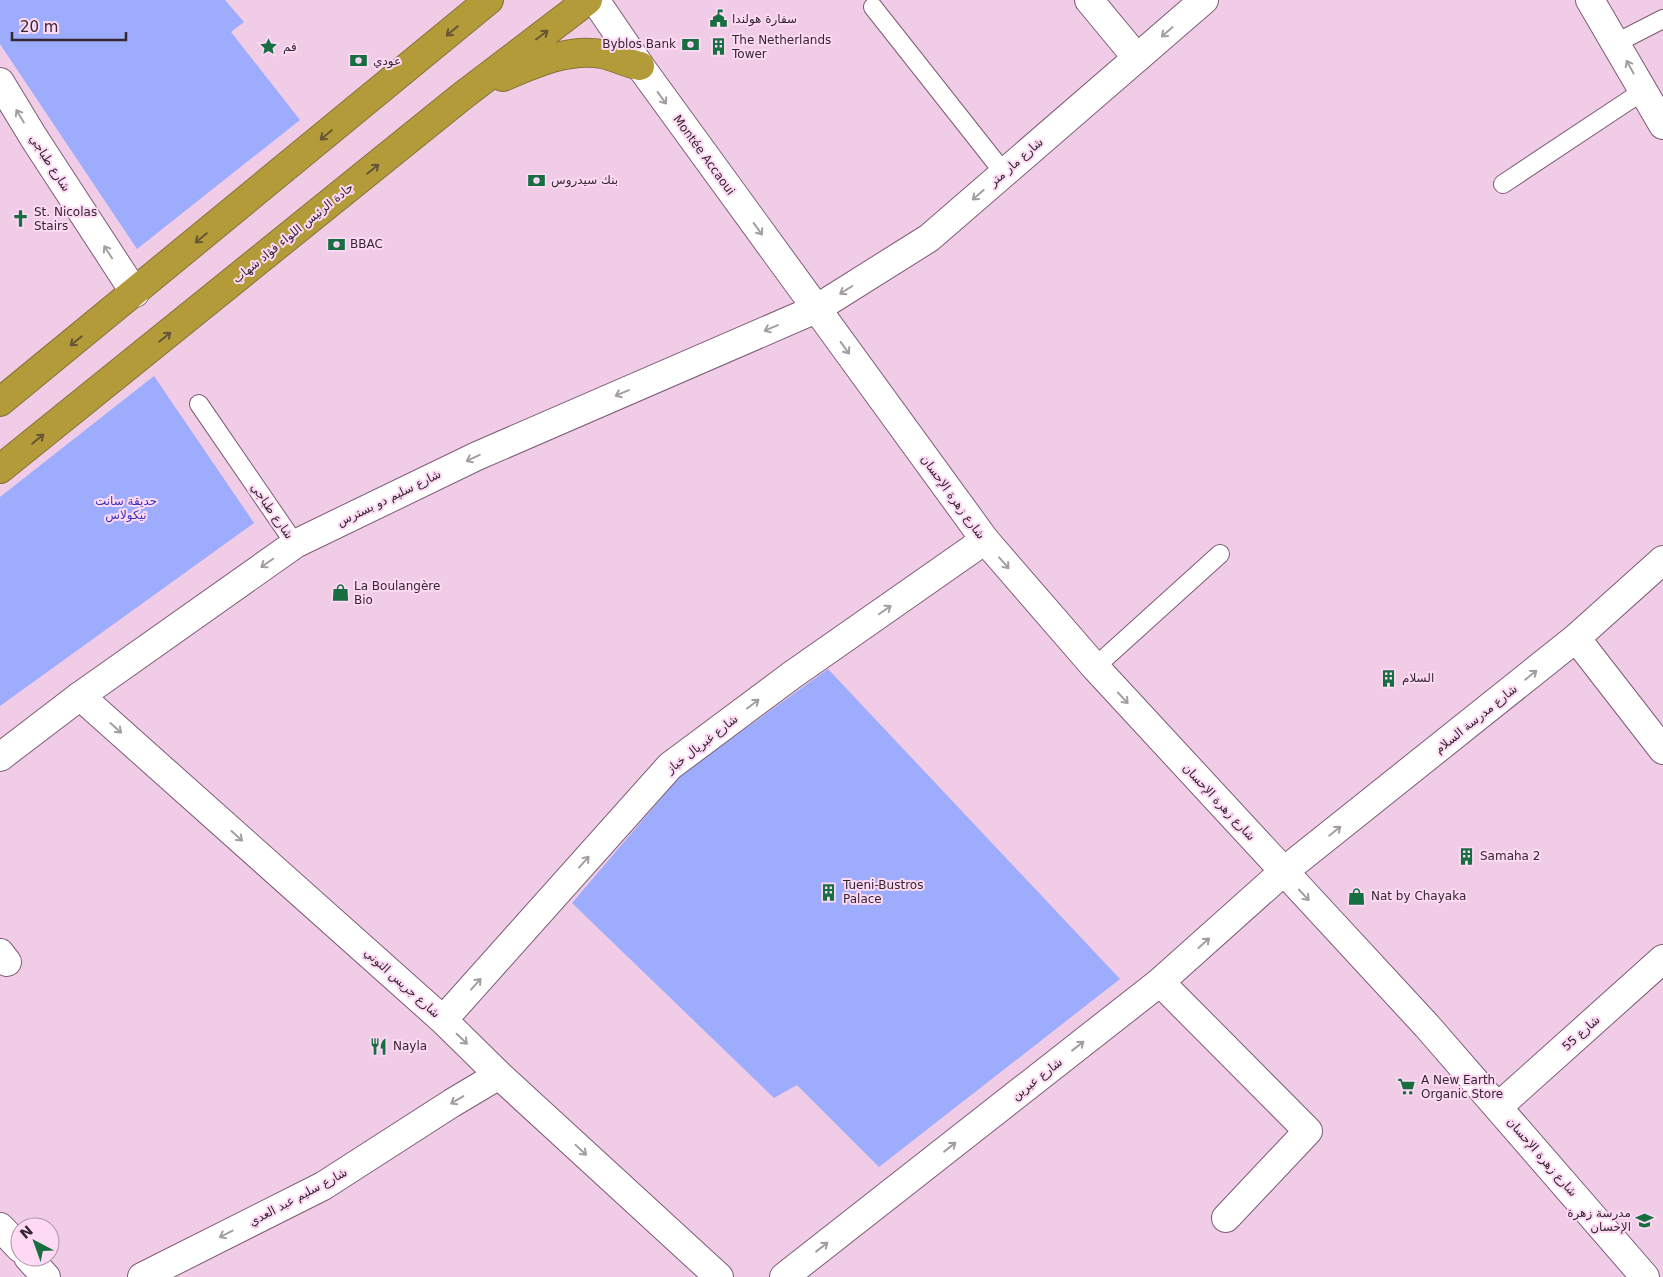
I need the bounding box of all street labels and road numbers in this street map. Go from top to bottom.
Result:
street label: Montée Accaoui [670,112,738,198]
street label: شارع طباجي [26,132,73,195]
street label: شارع مار متر [985,135,1046,191]
street label: جادة الرئيس اللواء فؤاد شهاب [230,180,357,287]
street label: شارع زهرة الإحسان [917,452,988,542]
street label: شارع سليم دو بسترس [335,467,444,530]
street label: شارع طباجي [247,480,296,542]
street label: شارع مدرسة السلام [1432,682,1521,757]
street label: شارع غبريال خباز [663,712,741,778]
street label: شارع زهرة الإحسان [1179,761,1258,844]
street label: شارع جريس التوني [361,945,443,1021]
street label: شارع 55 [1559,1012,1603,1054]
street label: شارع عبرين [1009,1055,1066,1104]
street label: شارع زهرة الإحسان [1503,1115,1580,1200]
street label: شارع سليم عبد العدي [246,1165,350,1230]

